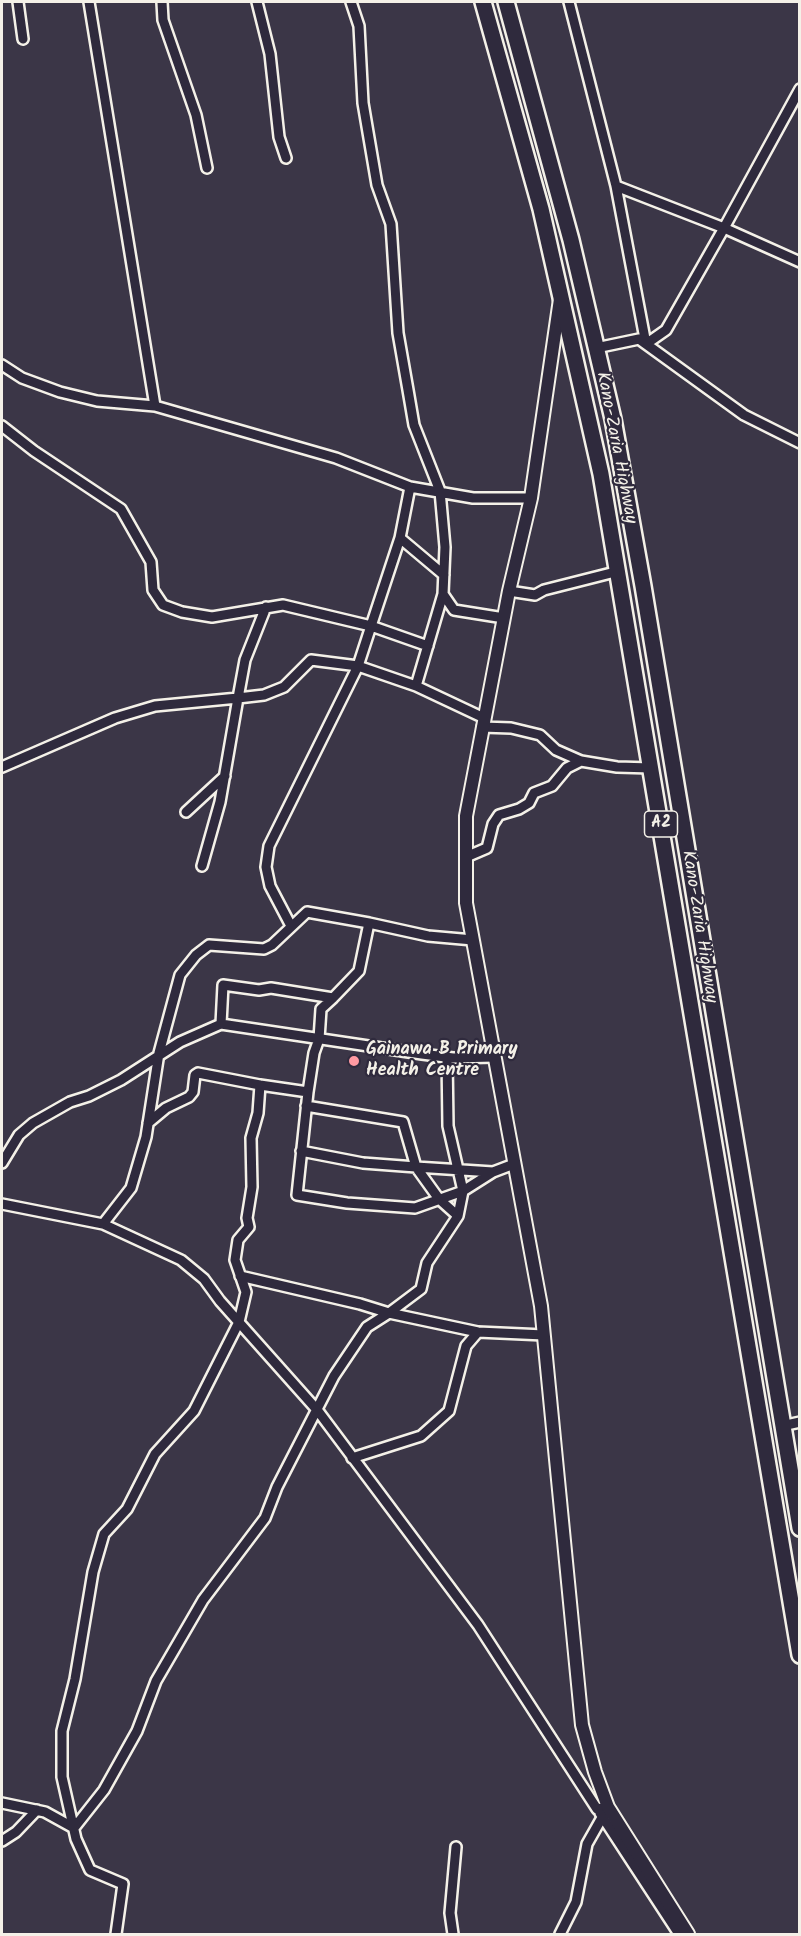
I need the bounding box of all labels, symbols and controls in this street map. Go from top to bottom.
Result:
street label: Kano-Zaria Highway [590,370,640,526]
road number: A2 [644,811,678,837]
street label: Kano-Zaria Highway [675,849,721,1005]
place label: Gainawa B Primary Health Centre [366,1040,518,1082]
marker: Gainawa B Primary Health Centre [347,1054,361,1068]

